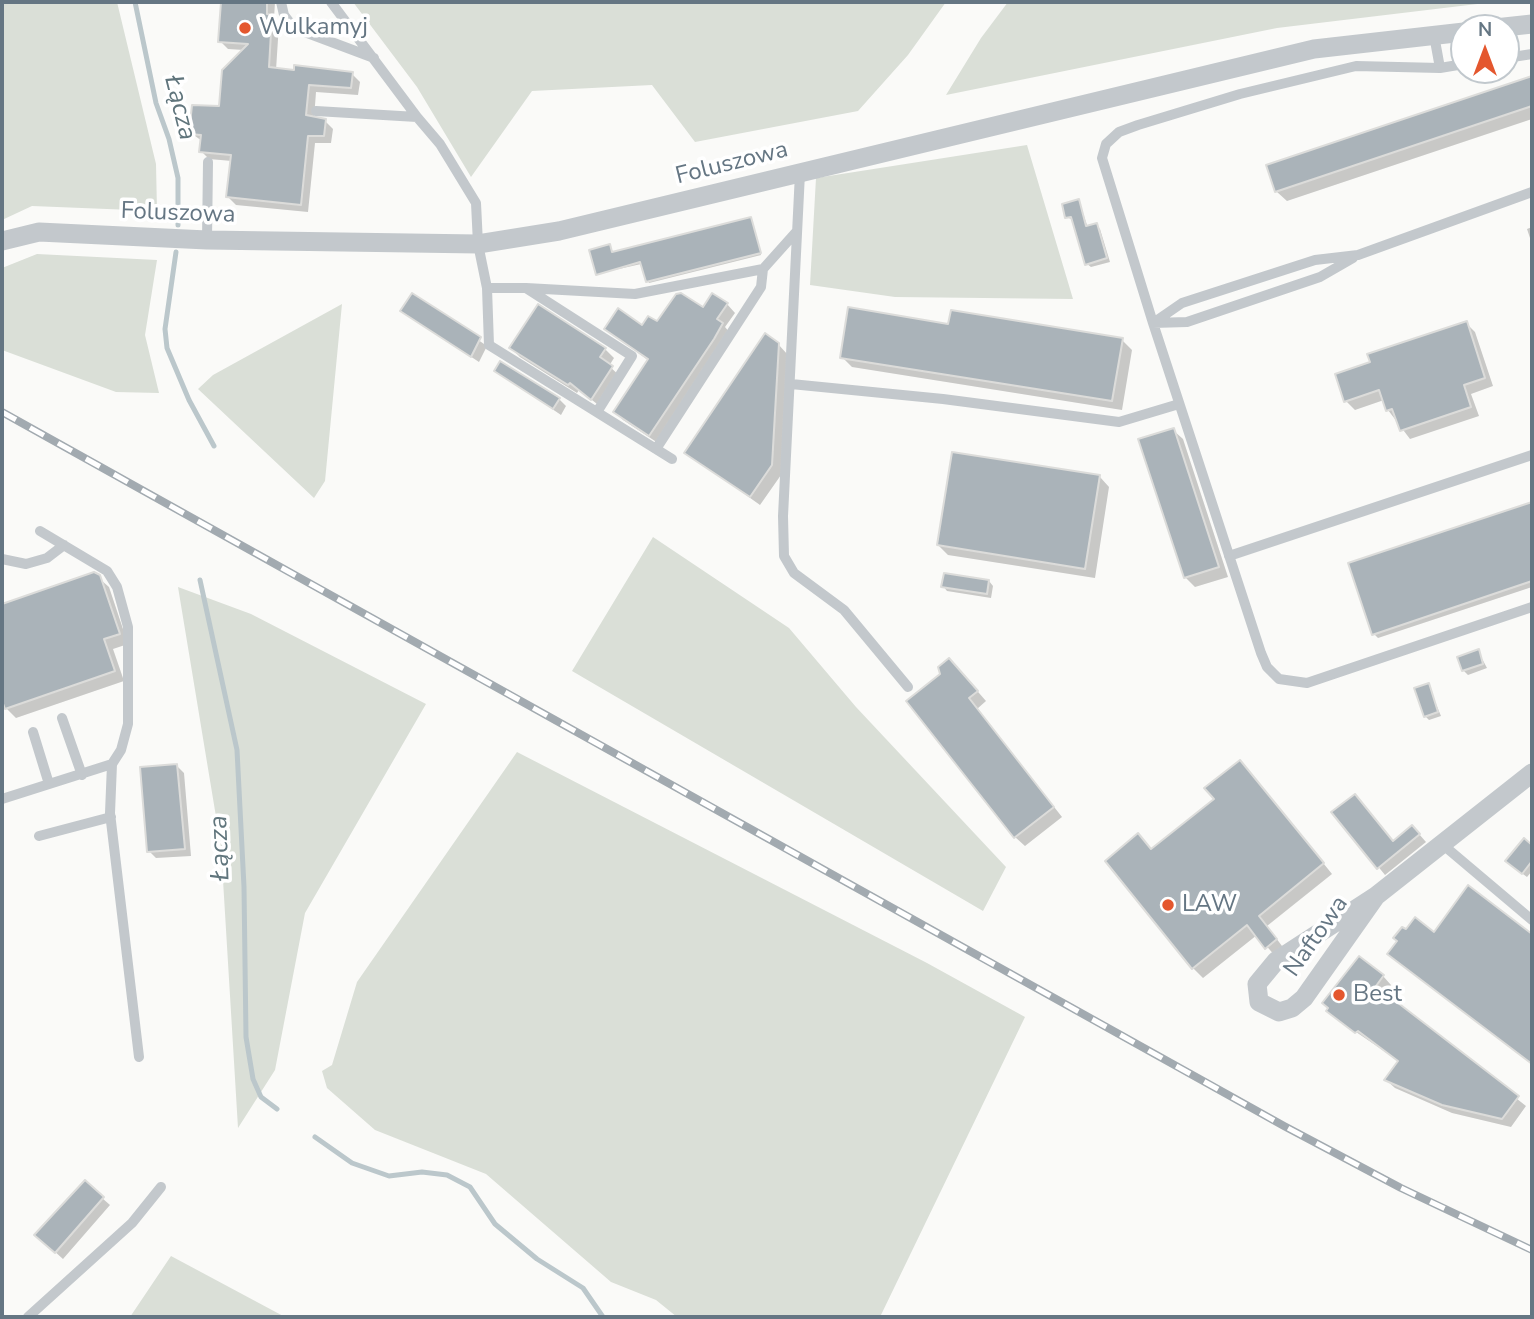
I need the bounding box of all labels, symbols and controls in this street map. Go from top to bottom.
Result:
place label: Wulkamyj [259,14,368,42]
north arrow [1450,14,1520,84]
text: N [1478,17,1492,43]
marker: Wulkamyj [237,20,253,36]
water label: Łącza [156,72,202,144]
street label: Foluszowa [673,136,791,192]
street label: Foluszowa [120,198,236,230]
water label: Łącza [204,815,238,881]
place label: LAW [1182,891,1237,919]
street label: Naftowa [1279,891,1355,983]
marker: LAW [1160,897,1176,913]
place label: Best [1353,981,1402,1009]
marker: Best [1331,987,1347,1003]

